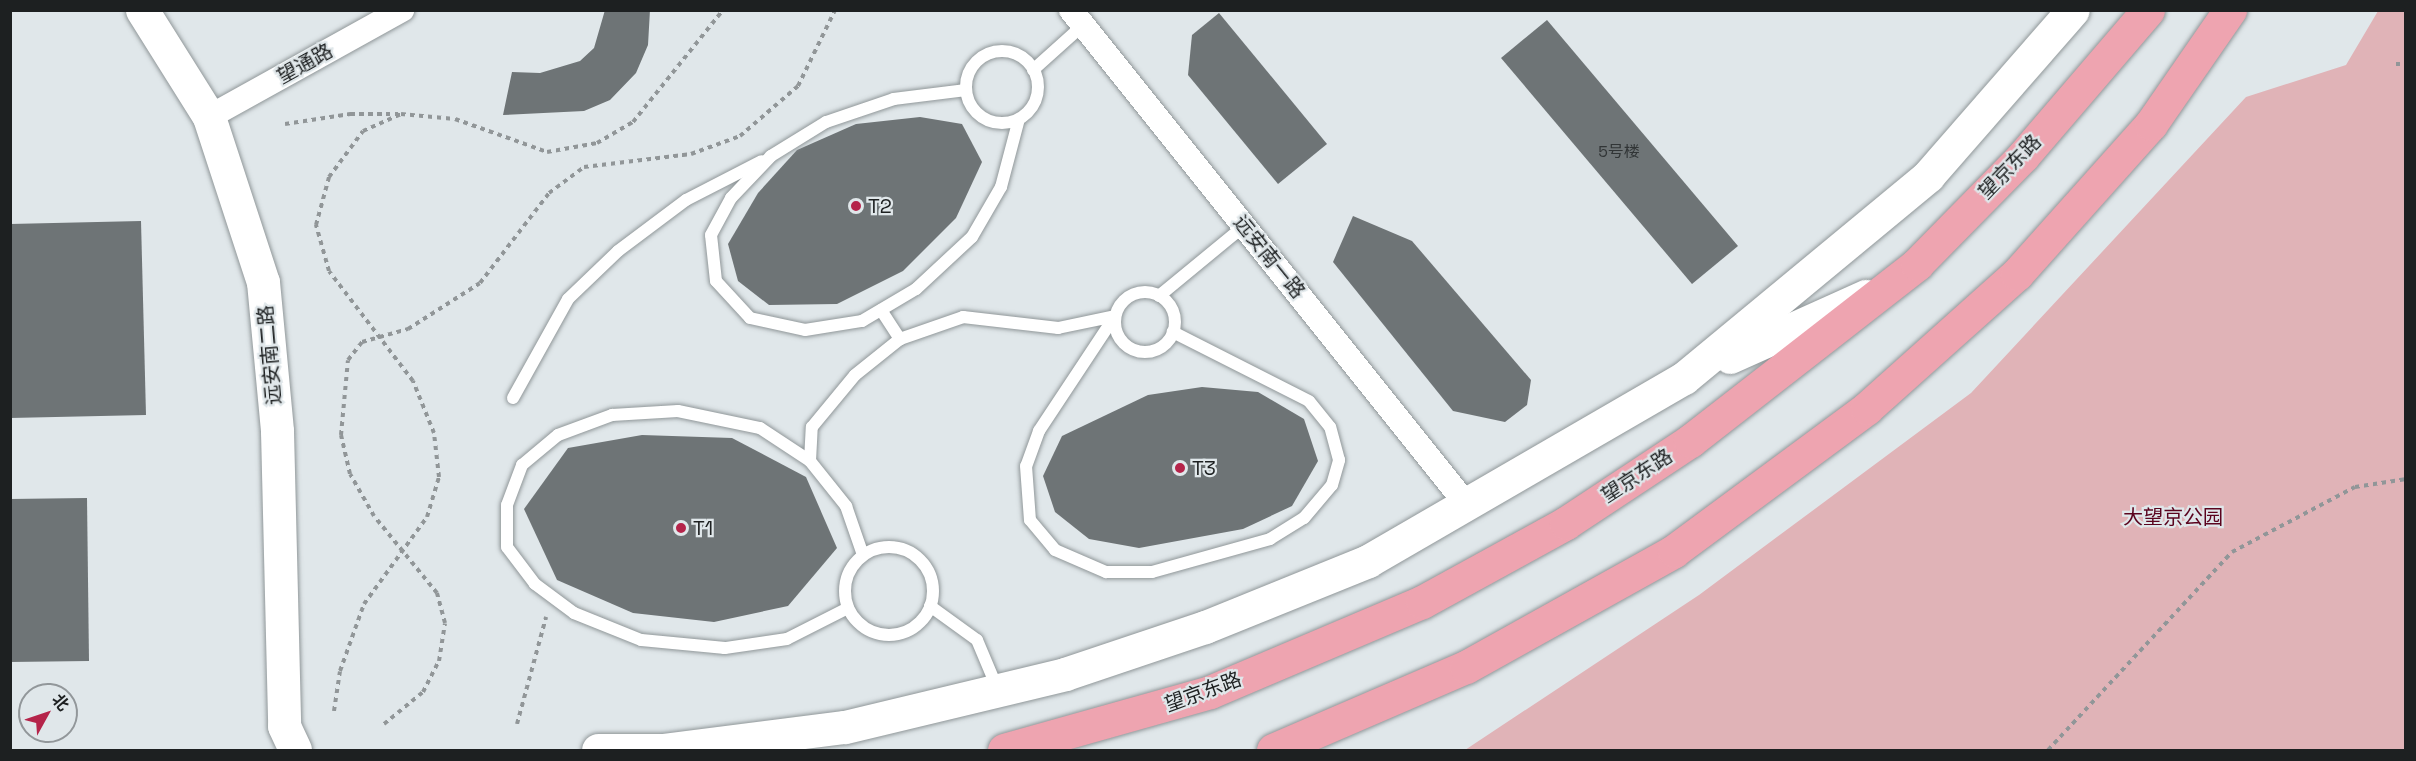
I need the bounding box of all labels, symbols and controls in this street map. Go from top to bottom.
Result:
street label: 望通路 [273,39,337,89]
street label: 望京东路 [1974,130,2046,204]
house number: 5号楼 [1598,142,1640,162]
place label: T2 [868,194,892,218]
marker: T2 [849,199,863,213]
street label: 远安南一路 [1228,211,1310,303]
street label: 远安南二路 [254,304,286,406]
street label: 望京东路 [1597,444,1677,508]
place label: T3 [1192,456,1216,480]
marker: T3 [1173,461,1187,475]
park label: 大望京公园 [2123,505,2223,529]
place label: T1 [693,516,713,540]
marker: T1 [674,521,688,535]
street label: 望京东路 [1161,667,1245,717]
north arrow [18,683,78,743]
text: 北 [47,690,74,715]

